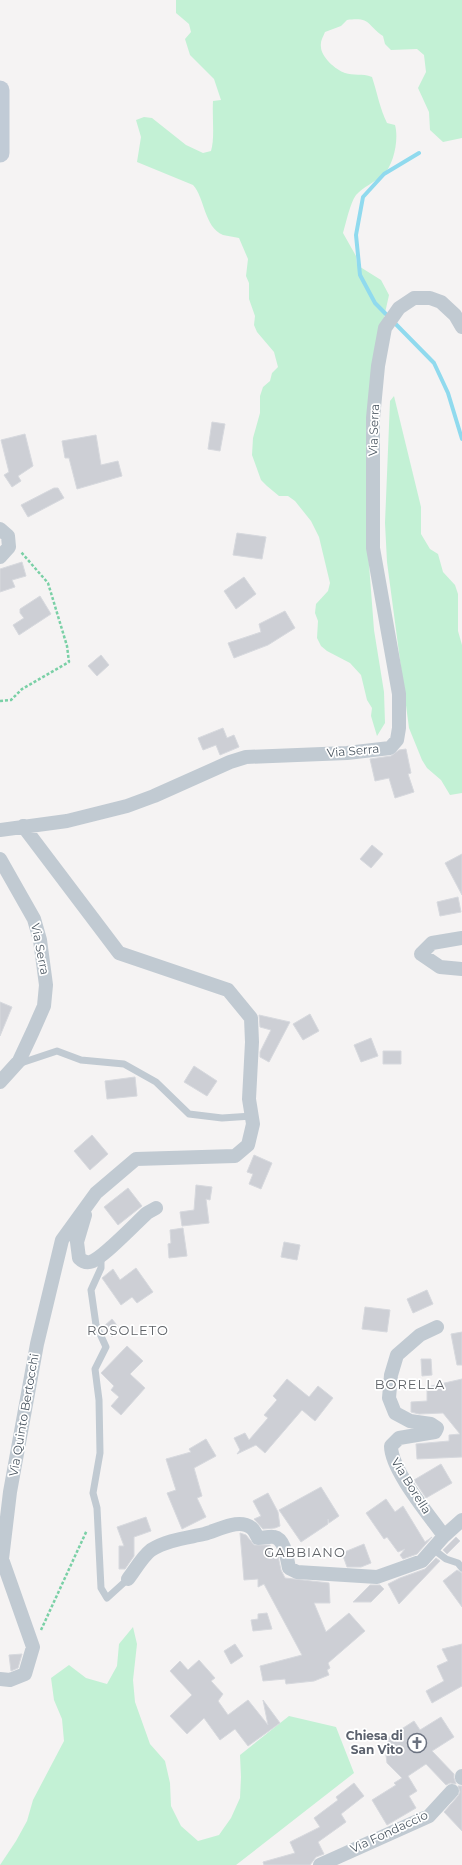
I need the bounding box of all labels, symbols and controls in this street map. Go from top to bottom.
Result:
street label: Via Serra [365,404,382,456]
street label: Via Serra [326,741,380,760]
street label: Via Serra [28,922,53,976]
district label: ROSOLETO [87,1322,169,1338]
street label: Via Quinto Bertocchi [5,1352,42,1478]
district label: BORELLA [375,1376,445,1392]
street label: Via Borella [388,1455,435,1517]
district label: GABBIANO [264,1544,346,1560]
place label: Chiesa di San Vito [346,1728,403,1757]
church icon: Chiesa di San Vito [406,1732,428,1754]
street label: Via Fondaccio [348,1807,430,1856]

